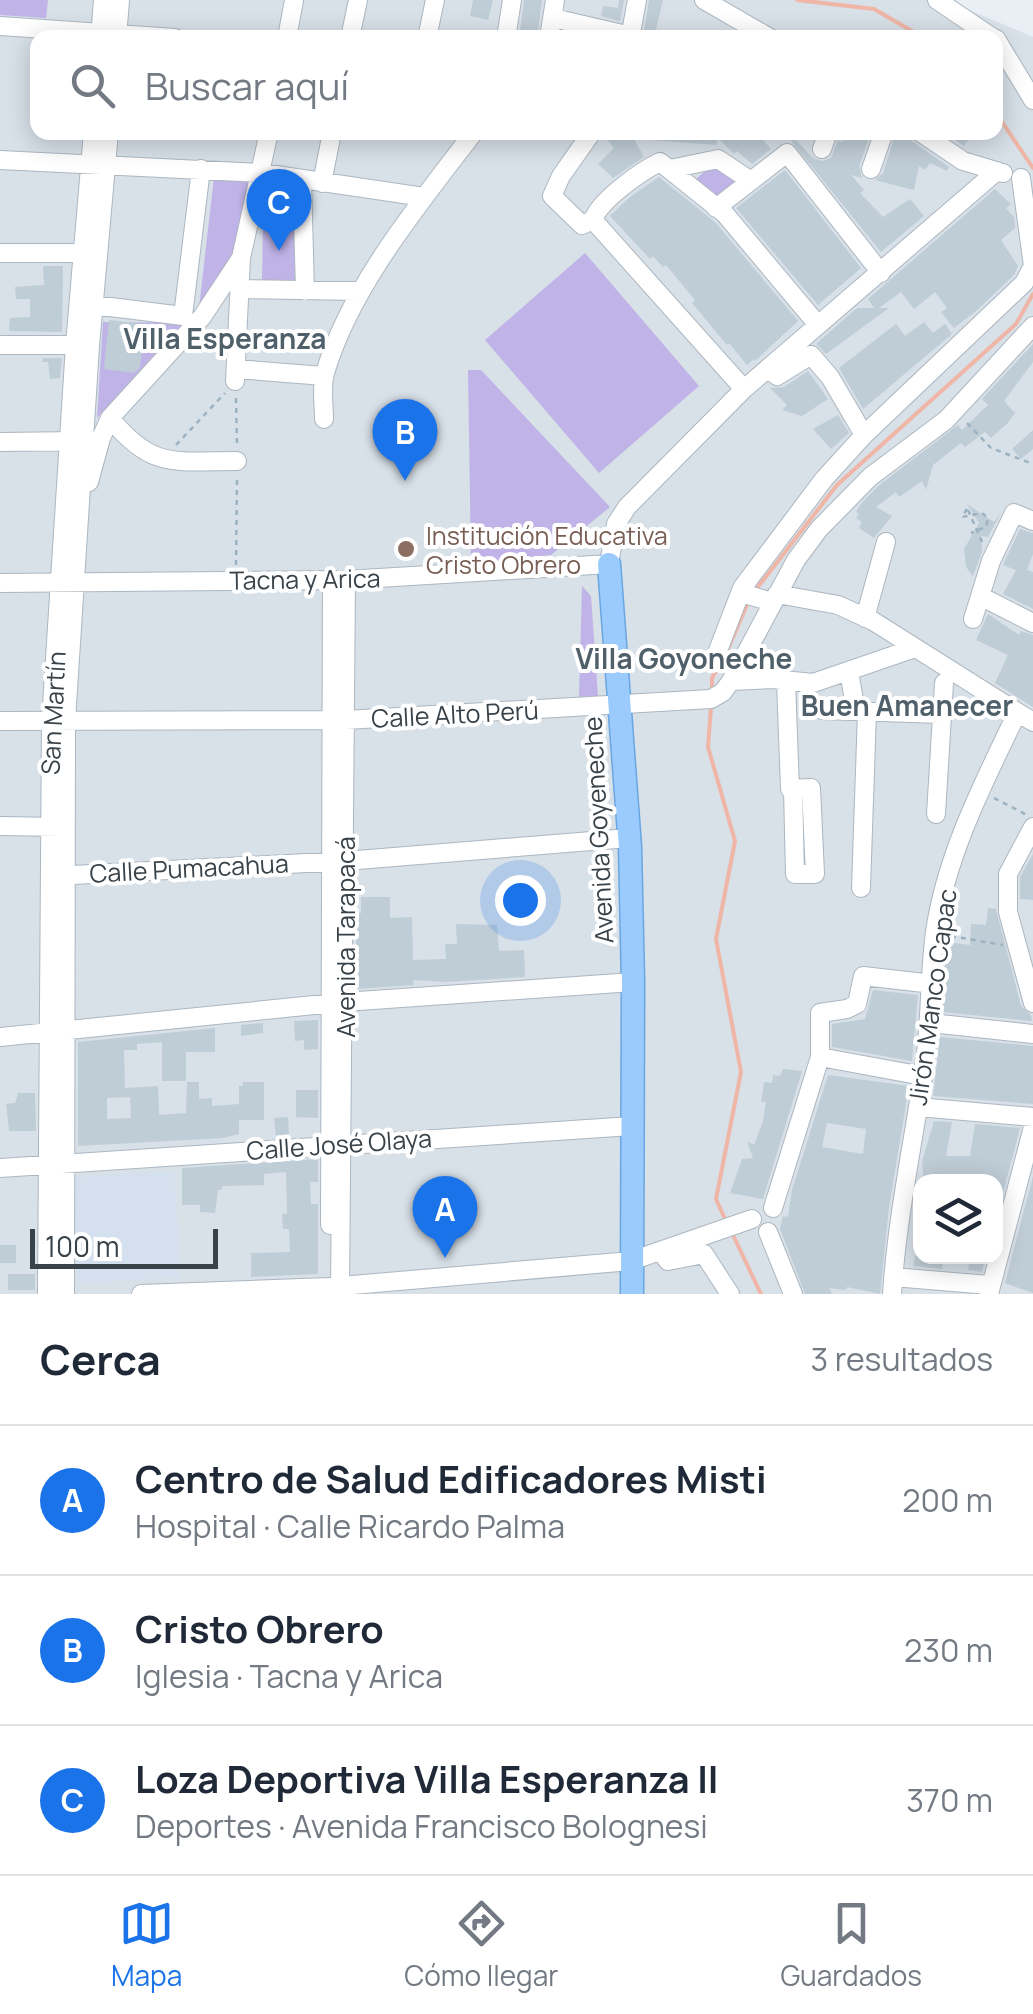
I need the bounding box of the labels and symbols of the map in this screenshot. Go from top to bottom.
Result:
pin: C [246,168,312,251]
district label: Villa Esperanza [124,319,327,357]
pin: B [372,398,438,481]
place label: Institución Educativa Cristo Obrero [426,518,668,582]
marker: Institución Educativa Cristo Obrero [395,538,417,560]
street label: Tacna y Arica [229,560,381,598]
district label: Villa Goyoneche [576,639,792,677]
street label: San Martín [32,650,74,776]
district label: Buen Amanecer [801,686,1013,724]
street label: Calle Alto Perú [370,692,540,736]
street label: Avenida Goyeneche [575,716,621,944]
street label: Avenida Tarapacá [328,836,363,1038]
street label: Calle Pumacahua [89,845,289,891]
your location [495,875,546,926]
street label: Jirón Manco Capac [899,886,965,1107]
street label: Calle José Olaya [245,1120,433,1168]
pin: A [412,1176,478,1258]
scale bar [30,1224,218,1268]

